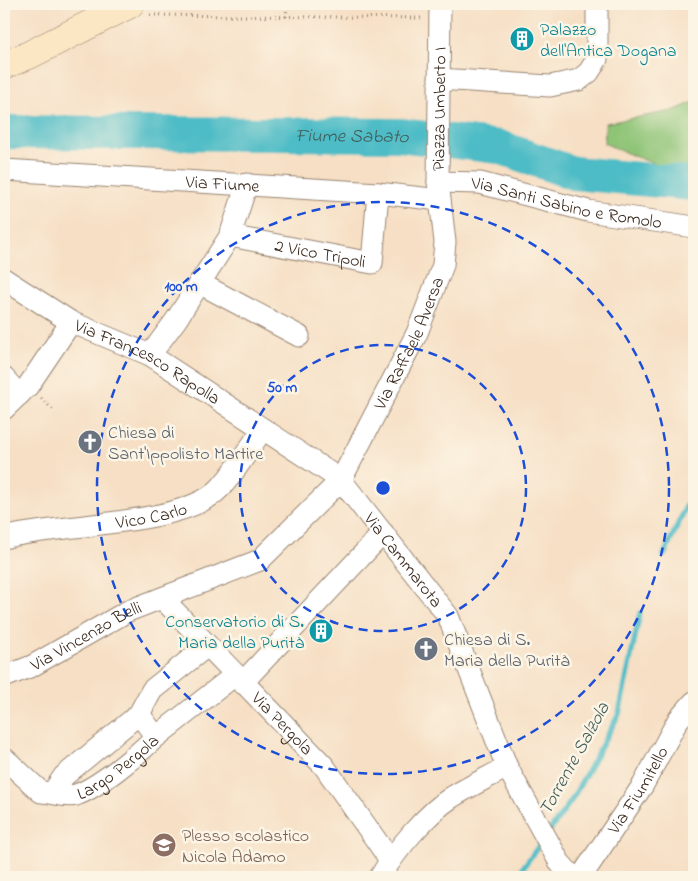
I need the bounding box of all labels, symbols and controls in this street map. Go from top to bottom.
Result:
place label: Palazzo dell'Antica Dogana [540,18,677,66]
building icon: Palazzo dell'Antica Dogana [509,26,535,52]
street label: Piazza Umberto I [427,47,455,171]
water label: Fiume Sabato [295,123,411,152]
street label: Via Fiume [184,170,261,201]
street label: Via Santi Sabino e Romolo [470,172,664,237]
street label: 2 Vico Tripoli [272,234,368,277]
street label: Via Raffaele Aversa [368,274,452,416]
text: 100 m [164,276,198,298]
street label: Via Francesco Rapolla [69,313,225,412]
text: 50 m [267,377,298,399]
place label: Chiesa di Sant'Ippolisto Martire [108,421,264,468]
church icon: Chiesa di Sant'Ippolisto Martire [77,429,103,455]
centre of rings [374,479,392,497]
street label: Vico Carlo [113,497,191,537]
street label: Via Cammarota [356,507,448,614]
street label: Via Vincenzo Belli [25,596,146,680]
place label: Conservatorio di S. Maria della Purità [165,610,304,657]
building icon: Conservatorio di S. Maria della Purità [308,618,334,644]
place label: Chiesa di S. Maria della Purità [444,628,570,675]
church icon: Chiesa di S. Maria della Purità [413,636,439,662]
street label: Via Pergola [244,686,318,762]
water label: Torrente Salzola [533,697,618,821]
street label: Largo Pergola [73,729,166,808]
street label: Via Fiumitello [602,742,676,841]
place label: Plesso scolastico Nicola Adamo [182,824,309,871]
school or university icon: Plesso scolastico Nicola Adamo [151,832,177,858]

